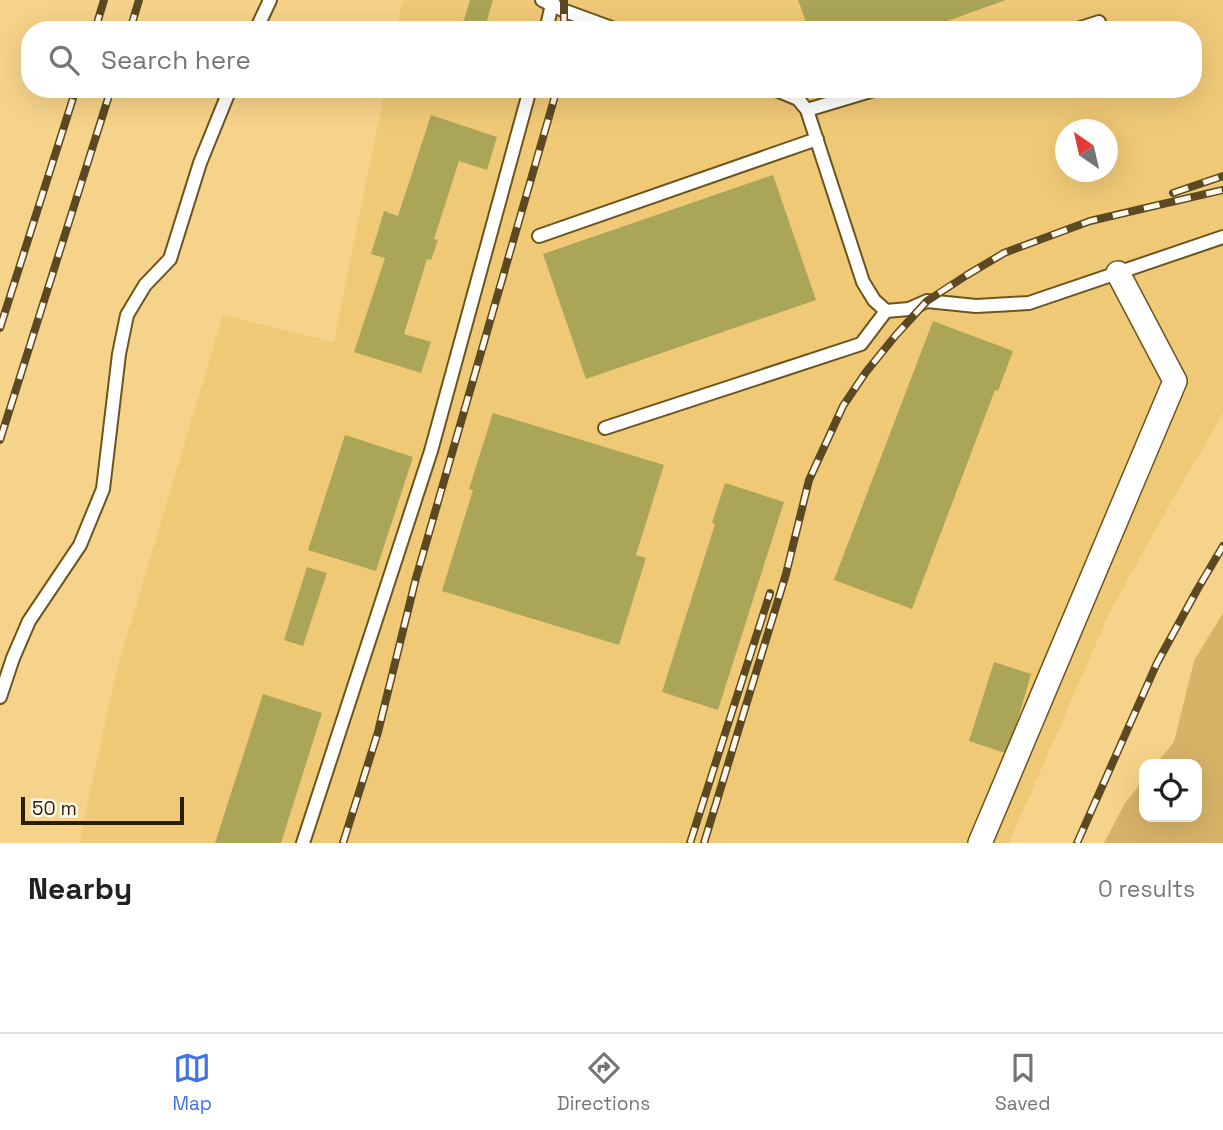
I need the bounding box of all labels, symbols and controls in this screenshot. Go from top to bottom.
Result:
search box [21,21,1202,98]
icon: search [45,41,83,79]
text: Search here [101,43,251,77]
north arrow [1055,119,1118,182]
map controls [1139,759,1202,822]
button: locate [1139,759,1202,822]
scale bar [21,794,184,826]
text: 50 m [32,796,77,821]
text: Nearby [28,869,132,908]
text: 0 results [1098,874,1195,904]
tab: Map [172,1049,212,1116]
tab: Directions [557,1049,650,1116]
tab: Saved [995,1049,1051,1116]

